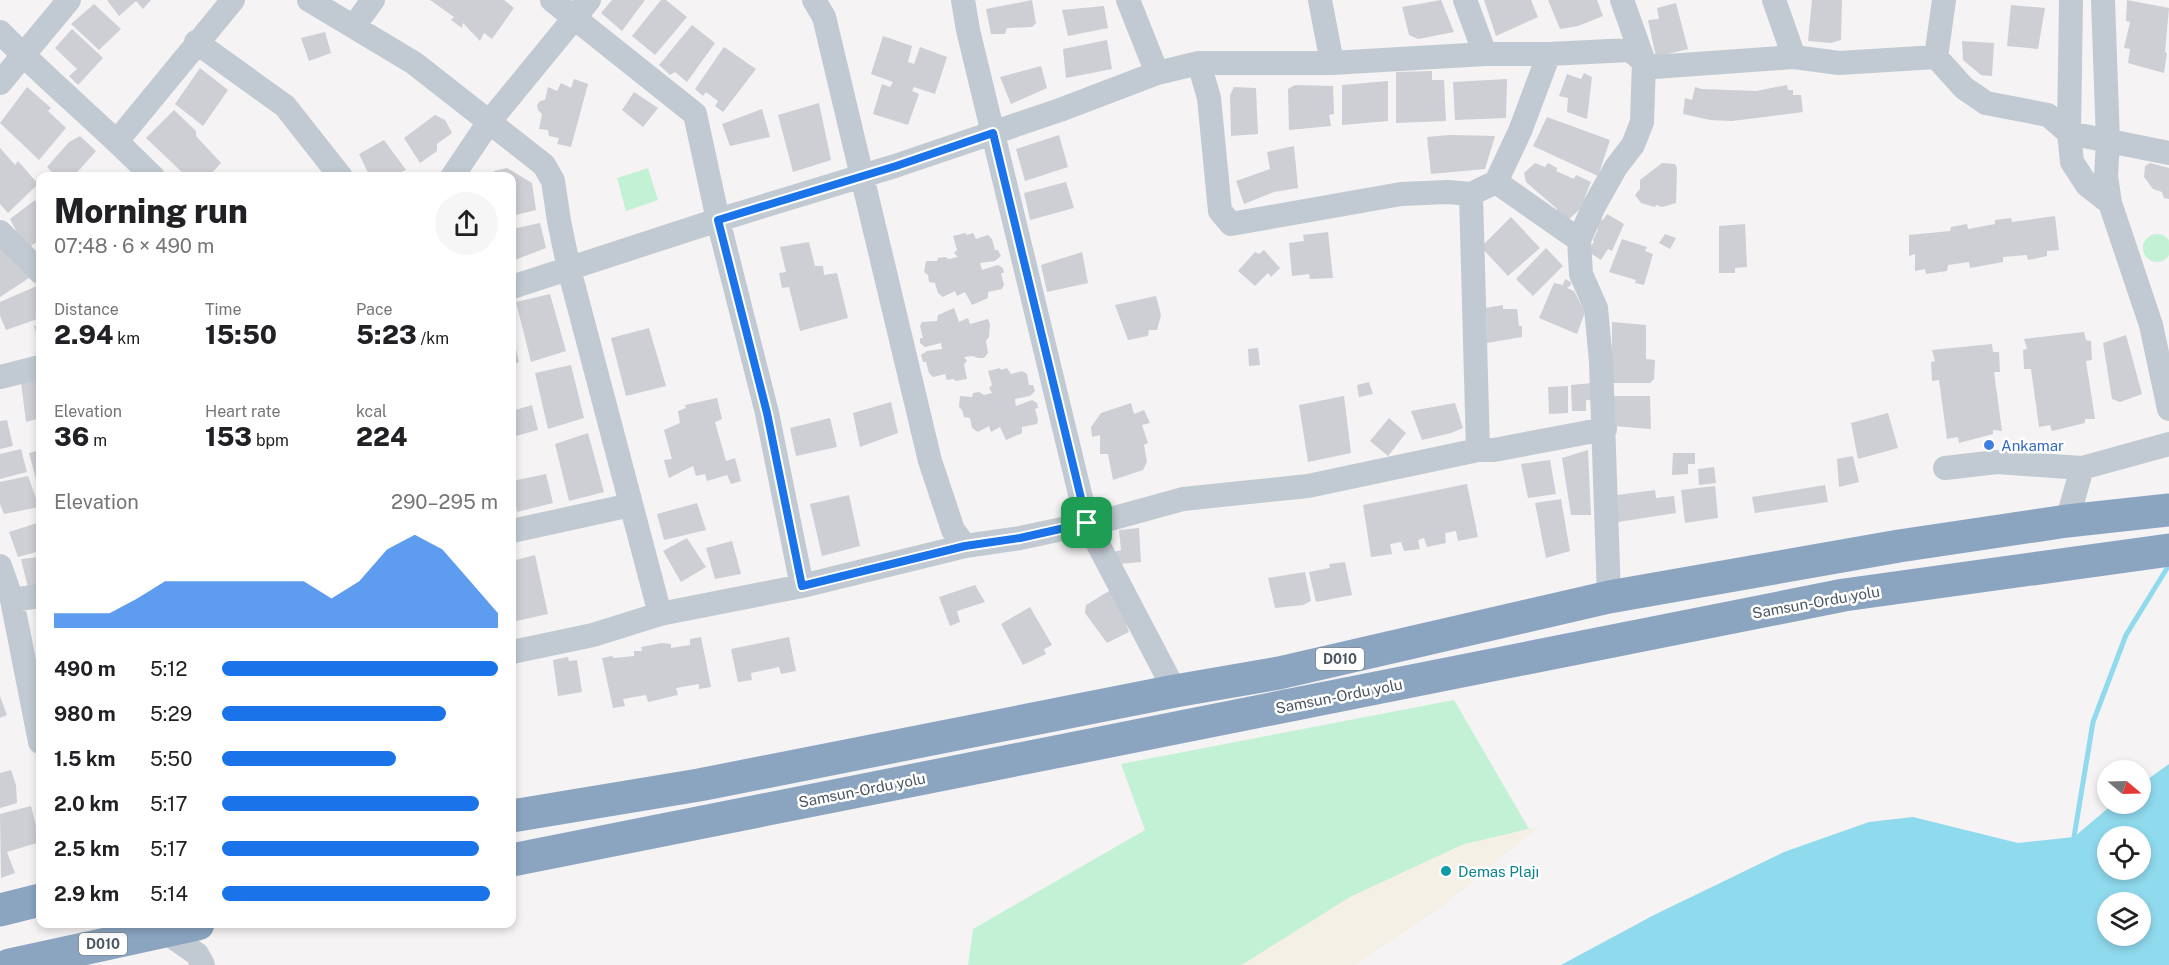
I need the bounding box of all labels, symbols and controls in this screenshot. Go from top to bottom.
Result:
text: Morning run [54,192,248,230]
button: share [435,192,498,255]
text: 07:48 · 6 × 490 m [54,234,214,258]
text: Distance [54,300,119,319]
text: Time [205,300,241,319]
text: Pace [356,300,393,319]
text: 2.94 [54,319,113,350]
text: 15:50 [205,319,277,350]
text: 5:23 [356,319,417,350]
text: km [113,329,140,348]
text: /km [417,329,449,348]
text: Elevation [54,402,122,421]
text: Heart rate [205,402,281,421]
text: kcal [356,402,387,421]
text: 36 [54,421,89,452]
text: 153 [205,421,252,452]
text: 224 [356,421,407,452]
text: m [89,431,107,450]
text: bpm [252,431,289,450]
place label: Ankamar [2001,437,2064,454]
marker: Ankamar [1982,438,1996,452]
text: Elevation [54,490,139,514]
text: 290–295 m [391,490,498,514]
pin [1061,497,1112,548]
icon: arrive [1070,506,1103,539]
street label: Samsun-Ordu yolu [1751,582,1881,622]
road number: D010 [1316,648,1364,670]
text: 490 m [54,657,116,681]
text: 5:12 [150,657,187,681]
street label: Samsun-Ordu yolu [1274,675,1404,717]
text: 980 m [54,702,116,726]
text: 5:29 [150,702,192,726]
text: 1.5 km [54,747,115,771]
text: 5:50 [150,747,192,771]
north arrow [2097,760,2151,814]
map controls [2097,760,2151,946]
street label: Samsun-Ordu yolu [797,769,927,811]
text: 2.0 km [54,792,119,816]
text: 5:17 [150,792,187,816]
button: locate [2097,826,2151,880]
text: 2.5 km [54,837,120,861]
text: 5:17 [150,837,187,861]
place label: Demas Plajı [1458,863,1539,880]
marker: Demas Plajı [1439,864,1453,878]
text: 2.9 km [54,882,119,906]
text: 5:14 [150,882,188,906]
button: layers [2097,892,2151,946]
road number: D010 [79,933,127,955]

